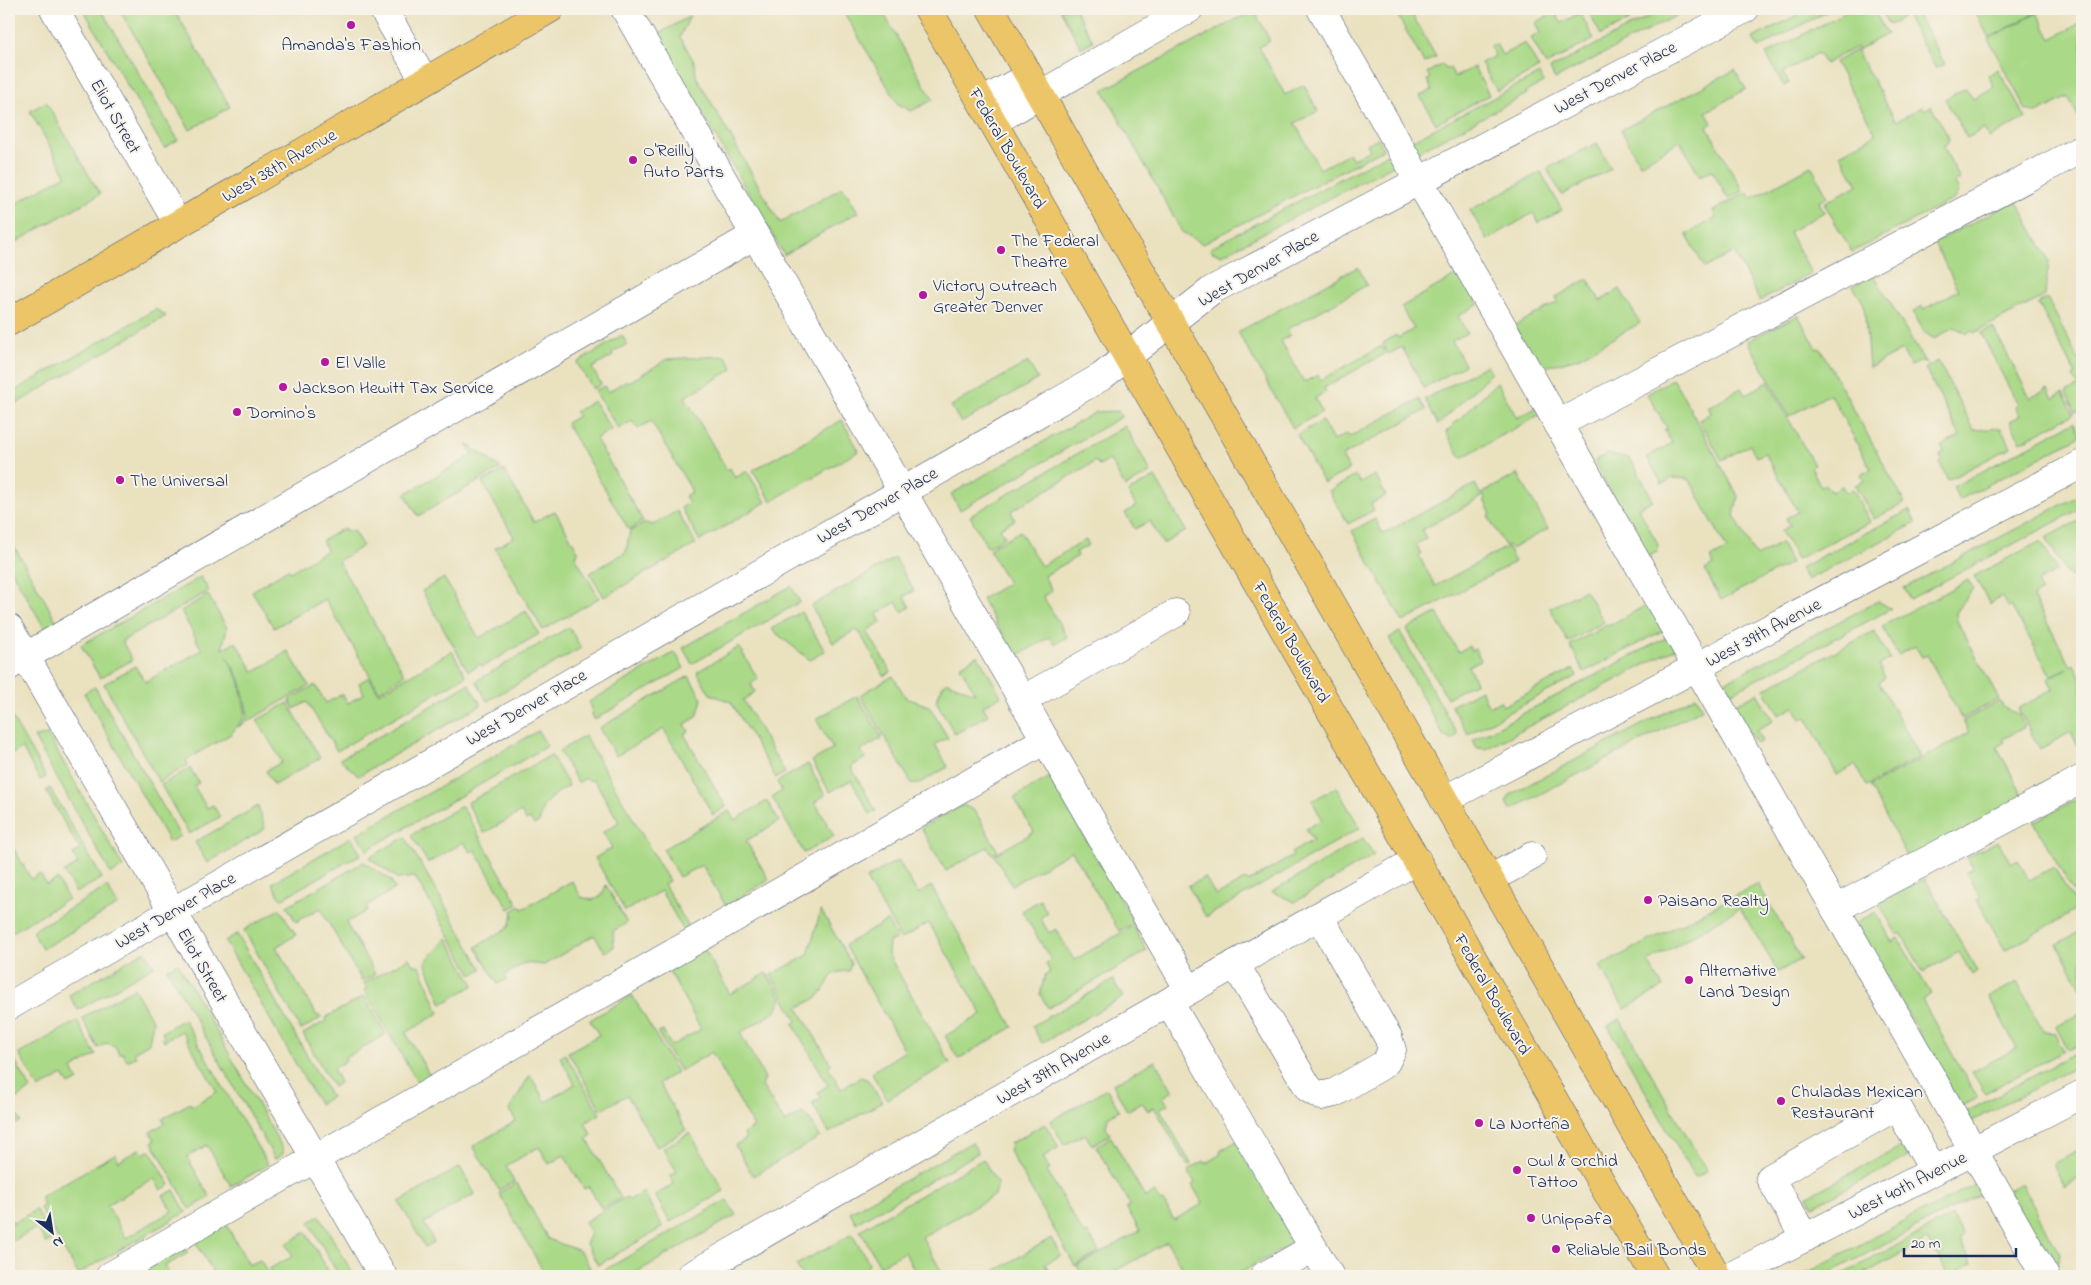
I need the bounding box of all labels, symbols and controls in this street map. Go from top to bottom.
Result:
marker: Amanda's Fashion [345,19,357,31]
place label: Amanda's Fashion [281,33,421,59]
street label: West Denver Place [1550,35,1683,122]
street label: Eliot Street [82,75,146,159]
street label: Federal Boulevard [961,83,1052,214]
street label: West 38th Avenue [218,123,343,210]
place label: O'Reilly Auto Parts [643,139,724,186]
marker: O'Reilly Auto Parts [627,154,639,166]
street label: West Denver Place [1194,224,1325,315]
place label: The Federal Theatre [1011,229,1099,276]
marker: The Federal Theatre [995,244,1007,256]
place label: Victory Outreach Greater Denver [932,274,1057,321]
marker: Victory Outreach Greater Denver [917,289,929,301]
place label: El Valle [335,351,387,377]
marker: El Valle [319,356,331,368]
place label: Jackson Hewitt Tax Service [293,376,494,402]
marker: Jackson Hewitt Tax Service [277,381,289,393]
place label: Domino's [246,401,316,427]
marker: Domino's [231,406,243,418]
street label: West Denver Place [813,461,944,552]
place label: The Universal [130,469,228,495]
marker: The Universal [114,474,126,486]
street label: Federal Boulevard [1245,577,1336,708]
street label: West 39th Avenue [1702,592,1827,675]
street label: West Denver Place [462,663,593,754]
street label: West Denver Place [111,866,242,957]
place label: Paisano Realty [1658,889,1769,915]
marker: Paisano Realty [1642,894,1654,906]
street label: Eliot Street [169,924,233,1008]
street label: Federal Boulevard [1446,929,1537,1060]
place label: Alternative Land Design [1699,959,1790,1007]
marker: Alternative Land Design [1683,974,1695,986]
street label: West 39th Avenue [992,1026,1117,1113]
place label: Chuladas Mexican Restaurant [1791,1080,1923,1127]
marker: Chuladas Mexican Restaurant [1775,1095,1787,1107]
place label: La Norteña [1489,1112,1570,1138]
marker: La Norteña [1473,1117,1485,1129]
street label: West 40th Avenue [1844,1145,1972,1228]
place label: Owl & Orchid Tattoo [1527,1149,1618,1196]
marker: Owl & Orchid Tattoo [1511,1164,1523,1176]
place label: Unippafa [1541,1207,1612,1233]
north arrow [28,1208,78,1258]
marker: Unippafa [1525,1212,1537,1224]
scale bar [1904,1225,2016,1257]
text: N [48,1231,67,1253]
text: 20 m [1911,1233,1941,1255]
place label: Reliable Bail Bonds [1566,1238,1707,1264]
marker: Reliable Bail Bonds [1550,1243,1562,1255]

